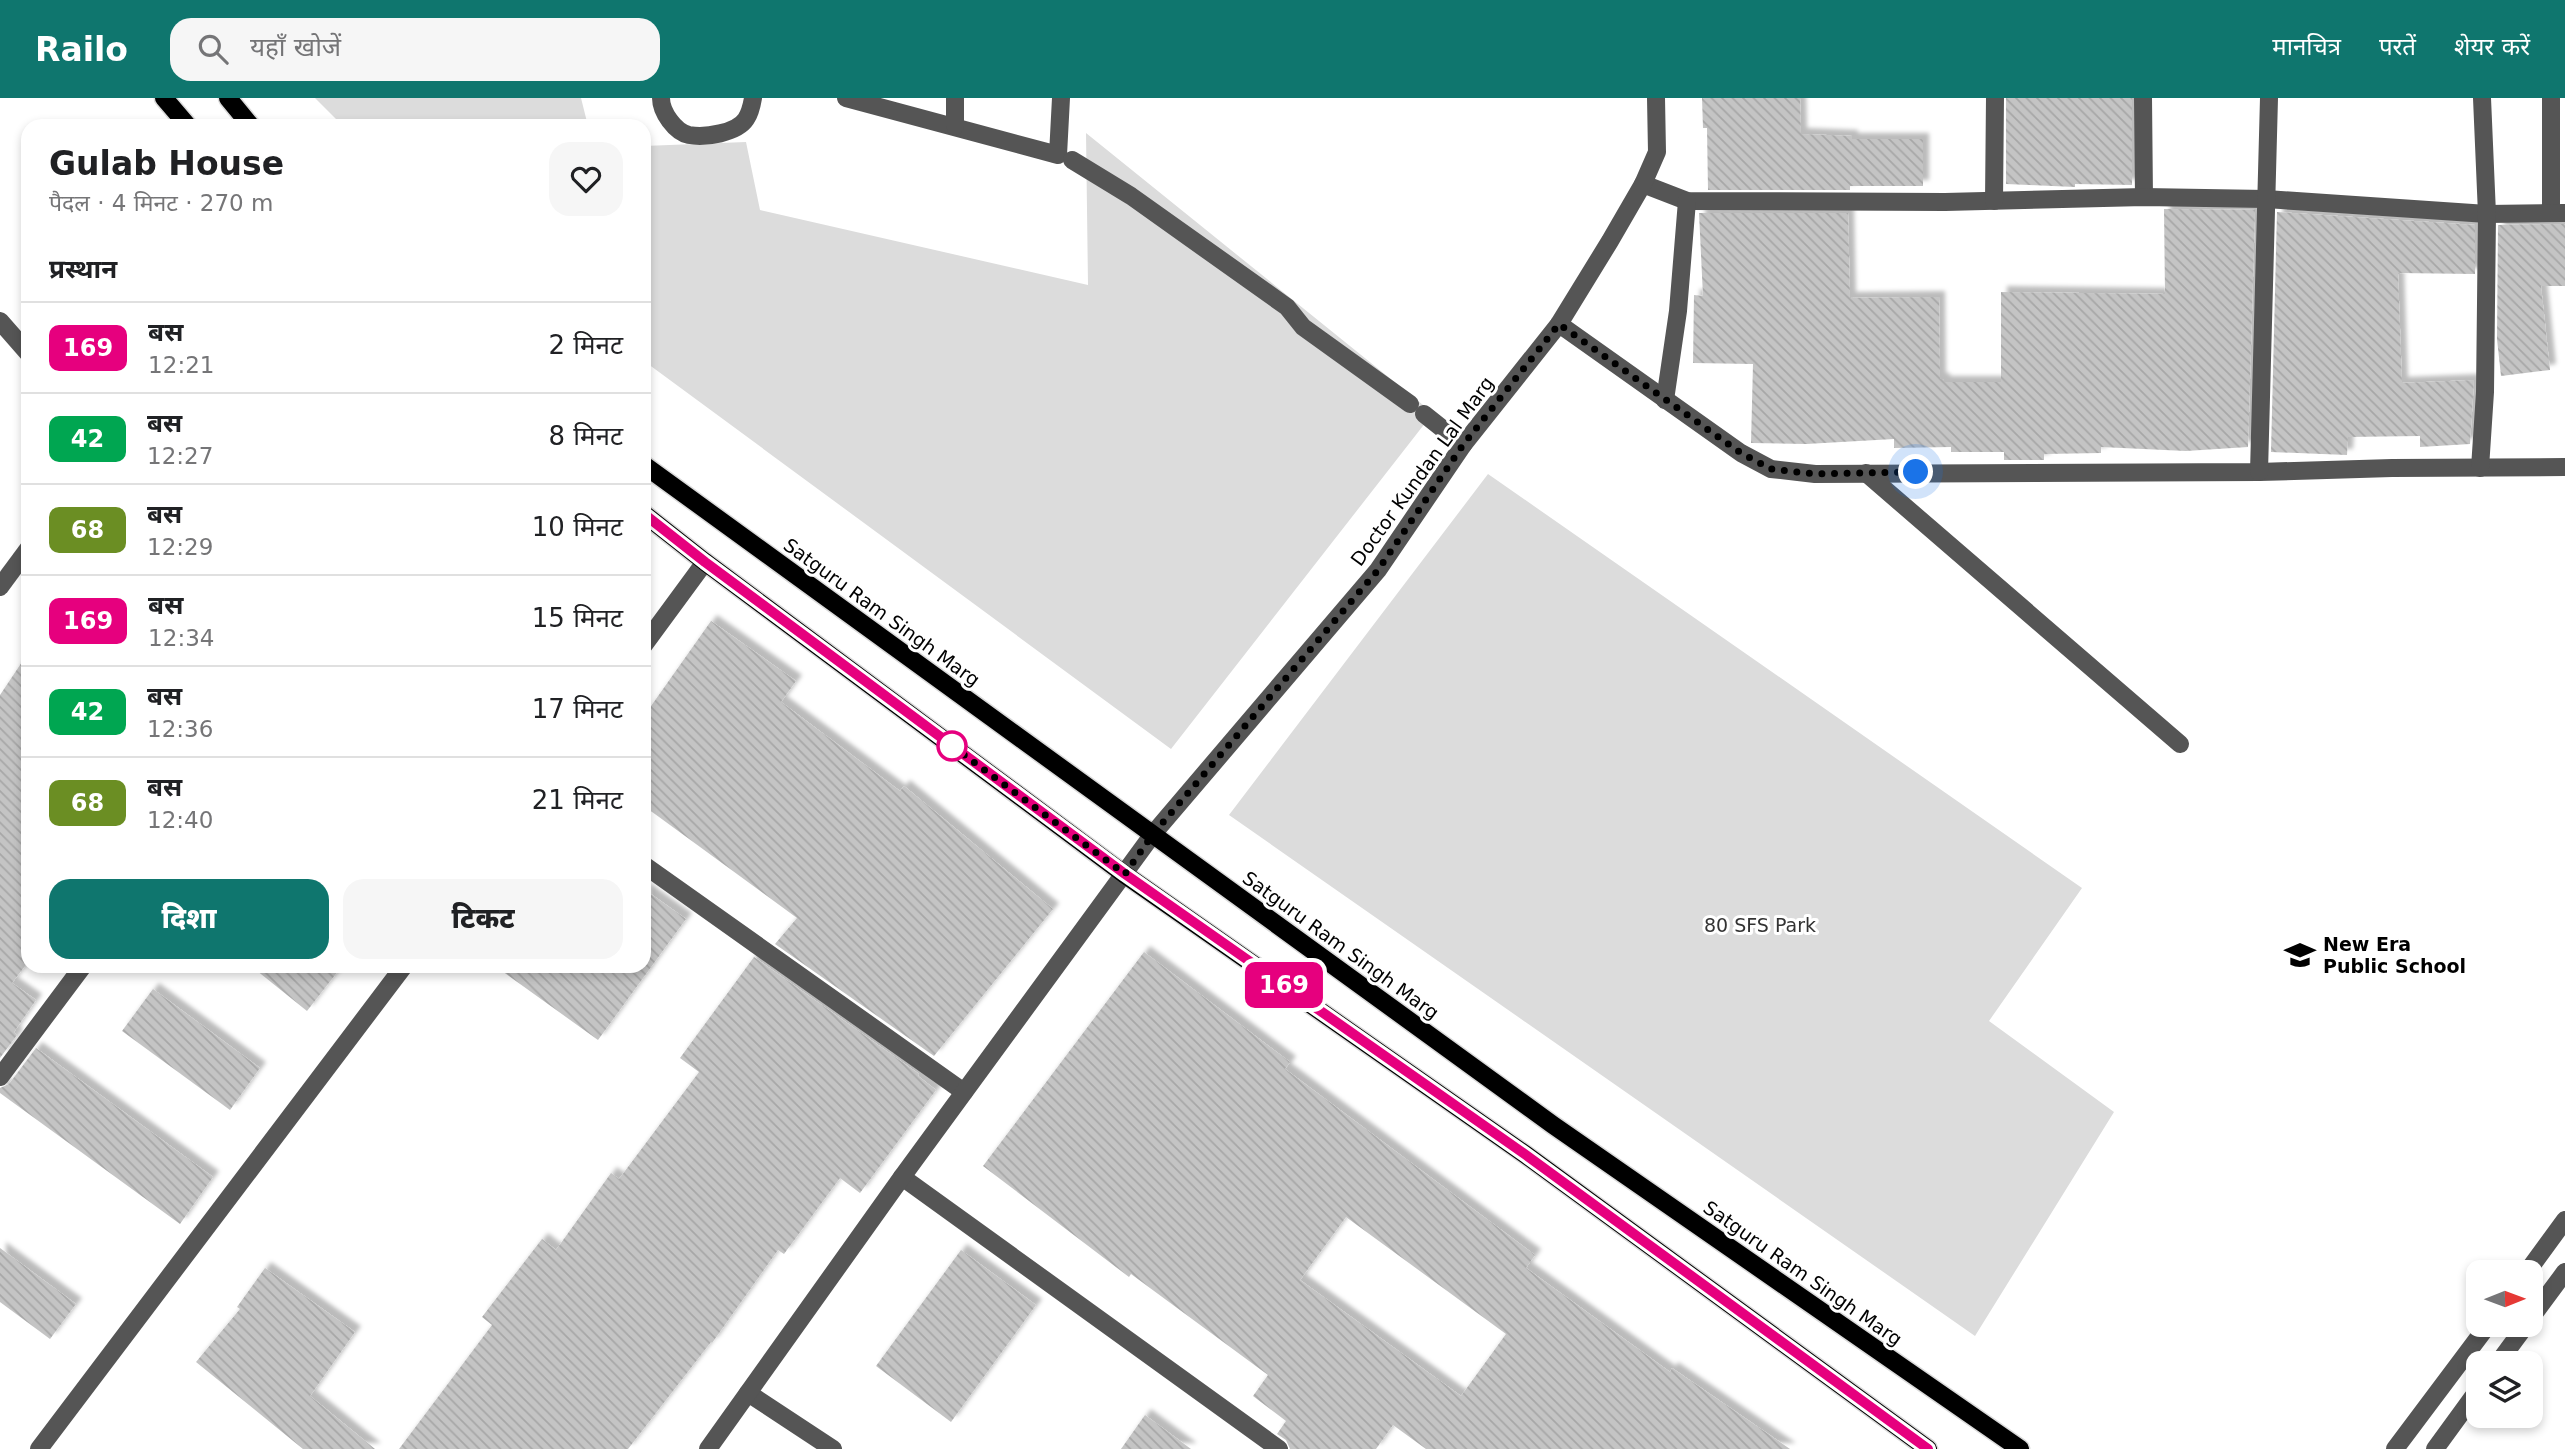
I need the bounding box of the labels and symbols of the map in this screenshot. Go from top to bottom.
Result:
street label: Doctor Kundan Lal Marg [1346,372,1498,570]
your location [1898,454,1933,489]
street label: Satguru Ram Singh Marg [780,533,984,691]
unlabelled marker [937,731,967,761]
street label: Satguru Ram Singh Marg [1239,866,1443,1024]
park label: 80 SFS Park [1704,914,1816,936]
place label: New Era Public School [2323,933,2466,977]
school or university icon: New Era Public School [2283,938,2317,972]
line badge: 169 [1244,962,1324,1008]
street label: Satguru Ram Singh Marg [1700,1196,1906,1350]
north arrow [2466,1260,2543,1337]

